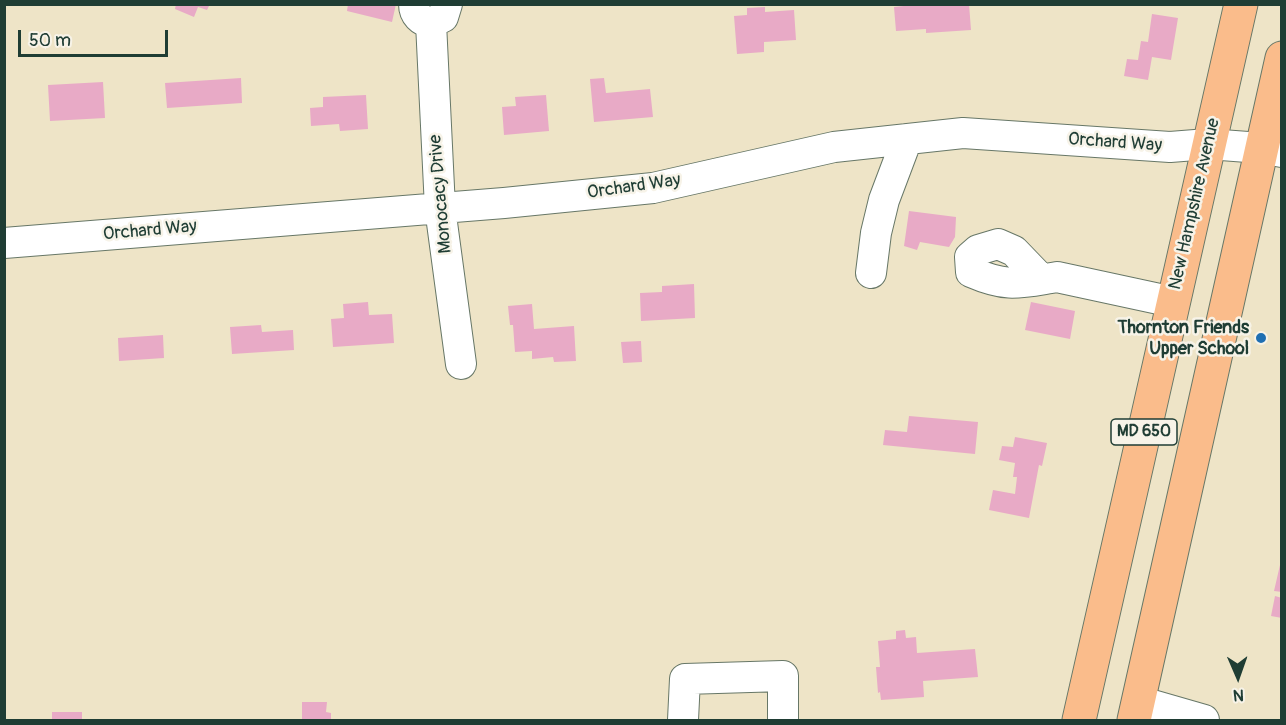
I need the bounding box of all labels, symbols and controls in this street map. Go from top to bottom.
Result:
scale bar [21,18,171,56]
text: 50 m [29,29,71,52]
street label: New Hampshire Avenue [1165,116,1225,292]
street label: Orchard Way [1067,129,1163,157]
street label: Monocacy Drive [425,134,457,254]
street label: Orchard Way [586,170,682,204]
street label: Orchard Way [102,216,198,246]
place label: Thornton Friends Upper School [1118,317,1249,360]
marker: Thornton Friends Upper School [1254,331,1268,345]
road number: MD 650 [1111,419,1177,445]
north arrow [1208,647,1268,707]
text: N [1233,685,1244,705]

